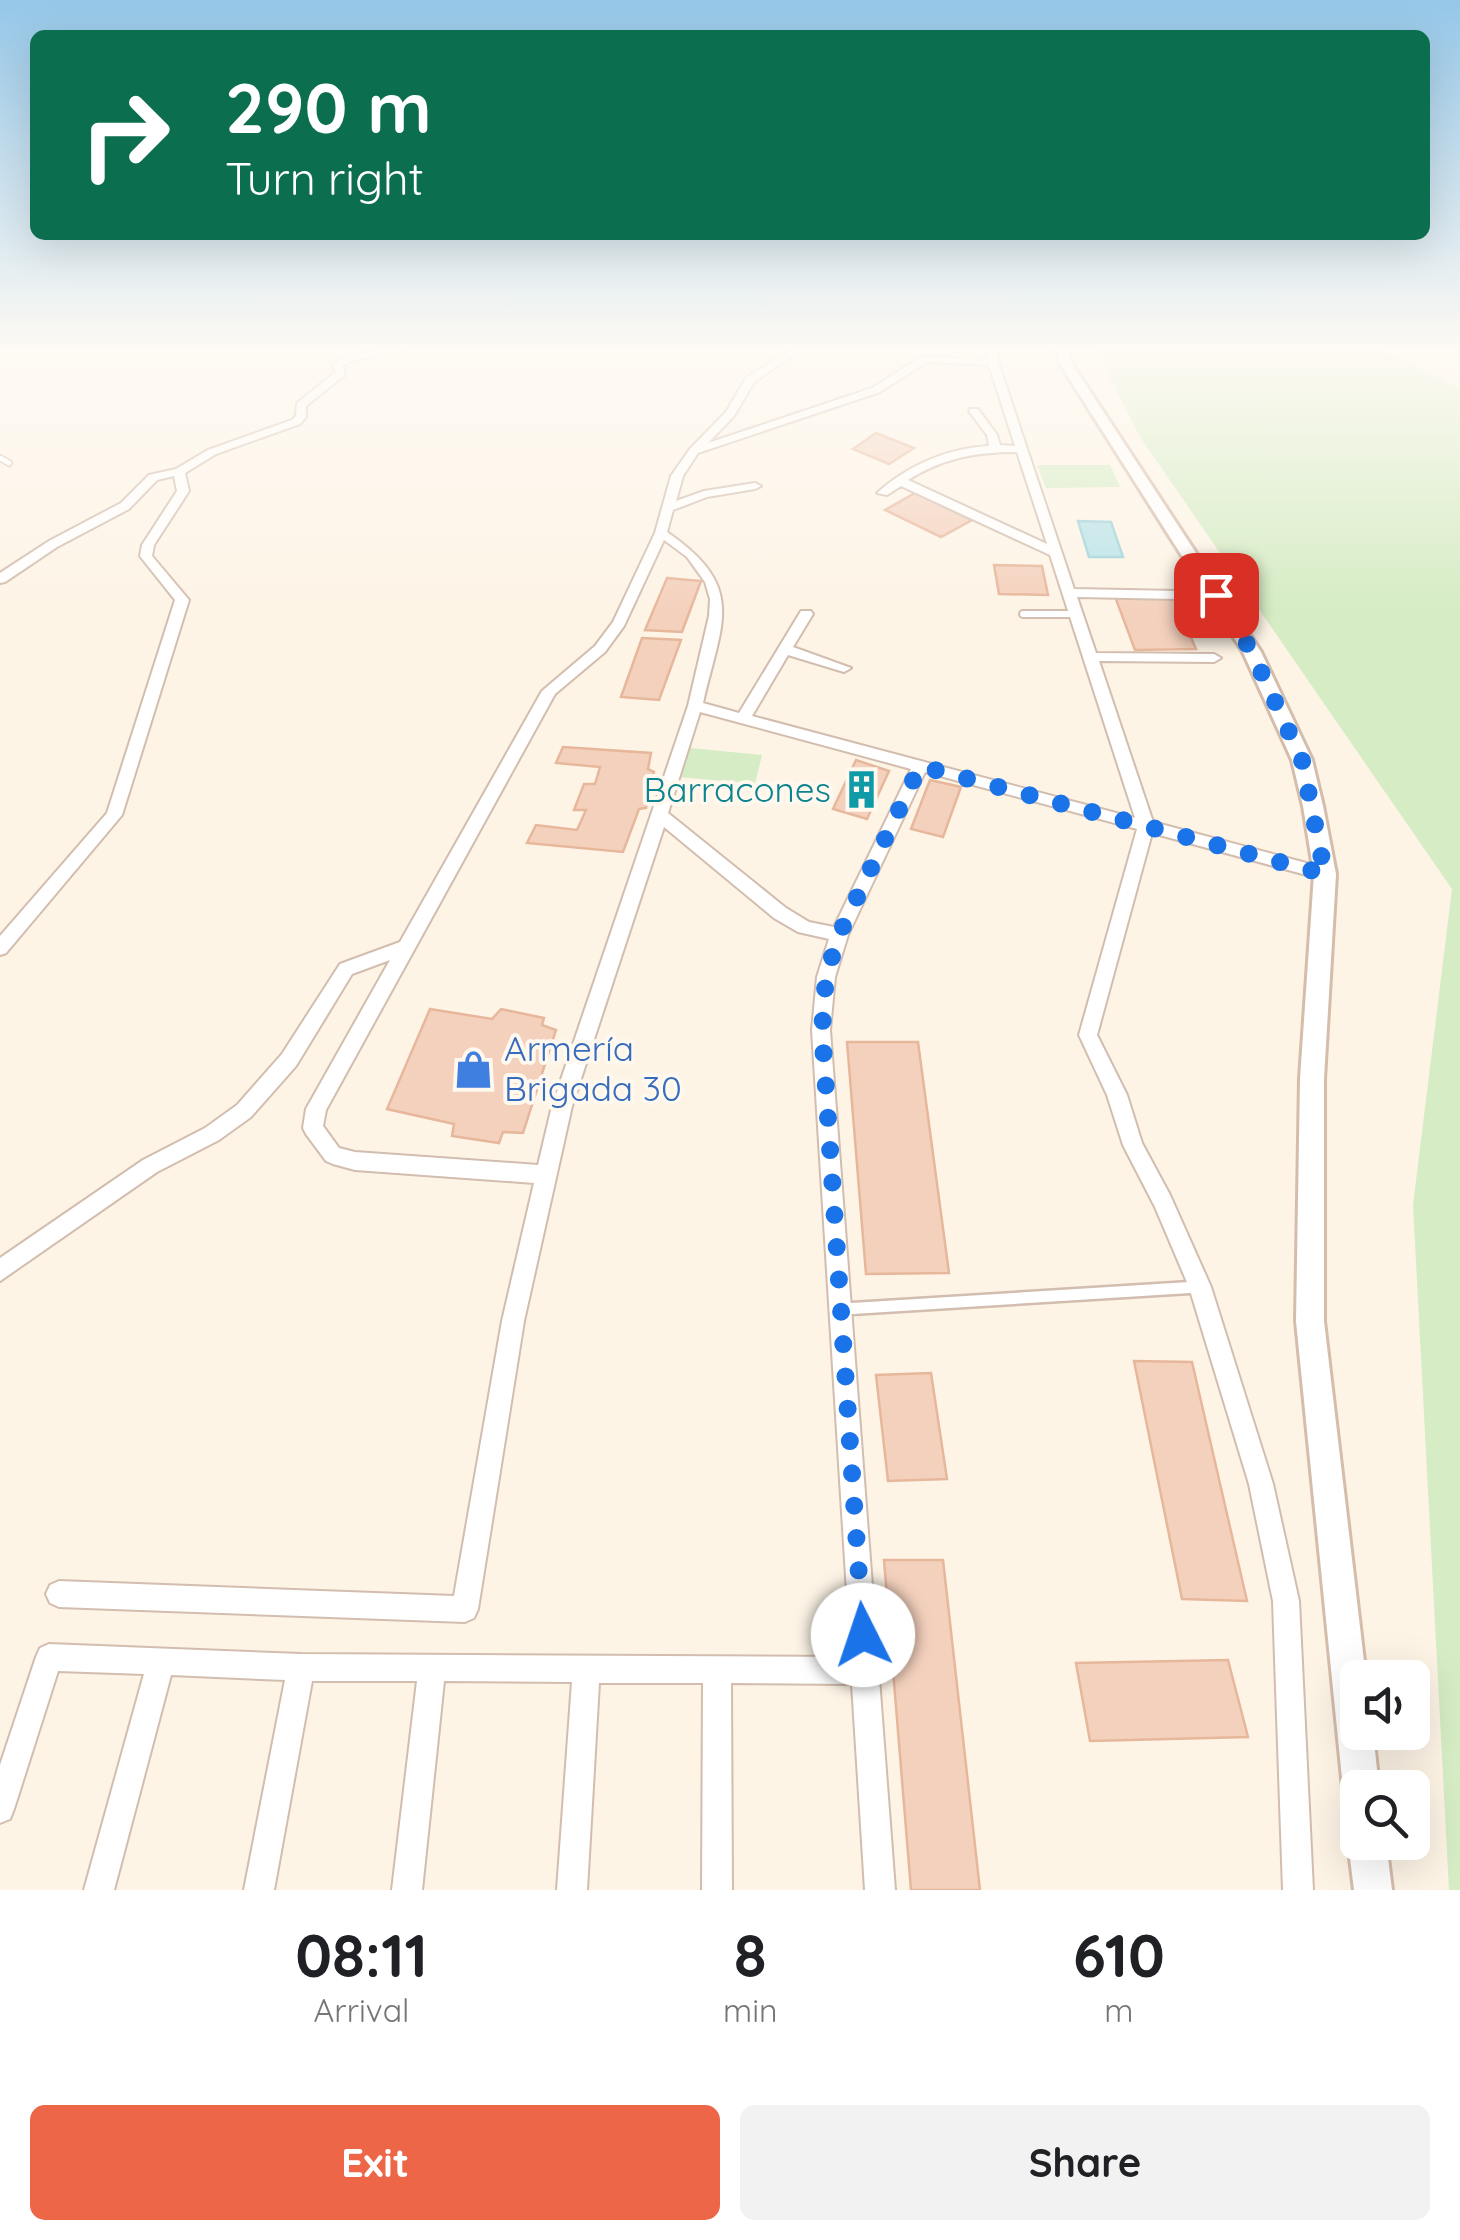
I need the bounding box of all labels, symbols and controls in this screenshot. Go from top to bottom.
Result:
text: 290 m [225,63,432,151]
icon: right [60,70,190,200]
text: Turn right [225,150,424,206]
pin [1174,553,1259,638]
icon: arrive [1189,568,1244,623]
place label: Barracones [644,767,831,811]
building icon: Barracones [840,769,882,811]
place label: Armería Brigada 30 [504,1026,682,1110]
shop icon: Armería Brigada 30 [453,1048,495,1090]
position arrow [811,1583,915,1687]
map controls [1340,1660,1430,1860]
button: sound [1340,1660,1430,1750]
button: search [1340,1770,1430,1860]
text: 08:11 [295,1917,428,1992]
text: 8 [734,1917,767,1992]
text: 610 [1073,1917,1165,1992]
text: Arrival [314,1990,409,2030]
text: min [723,1990,778,2030]
text: m [1104,1990,1133,2030]
button: Exit [30,2105,720,2220]
button: Share [740,2105,1430,2220]

